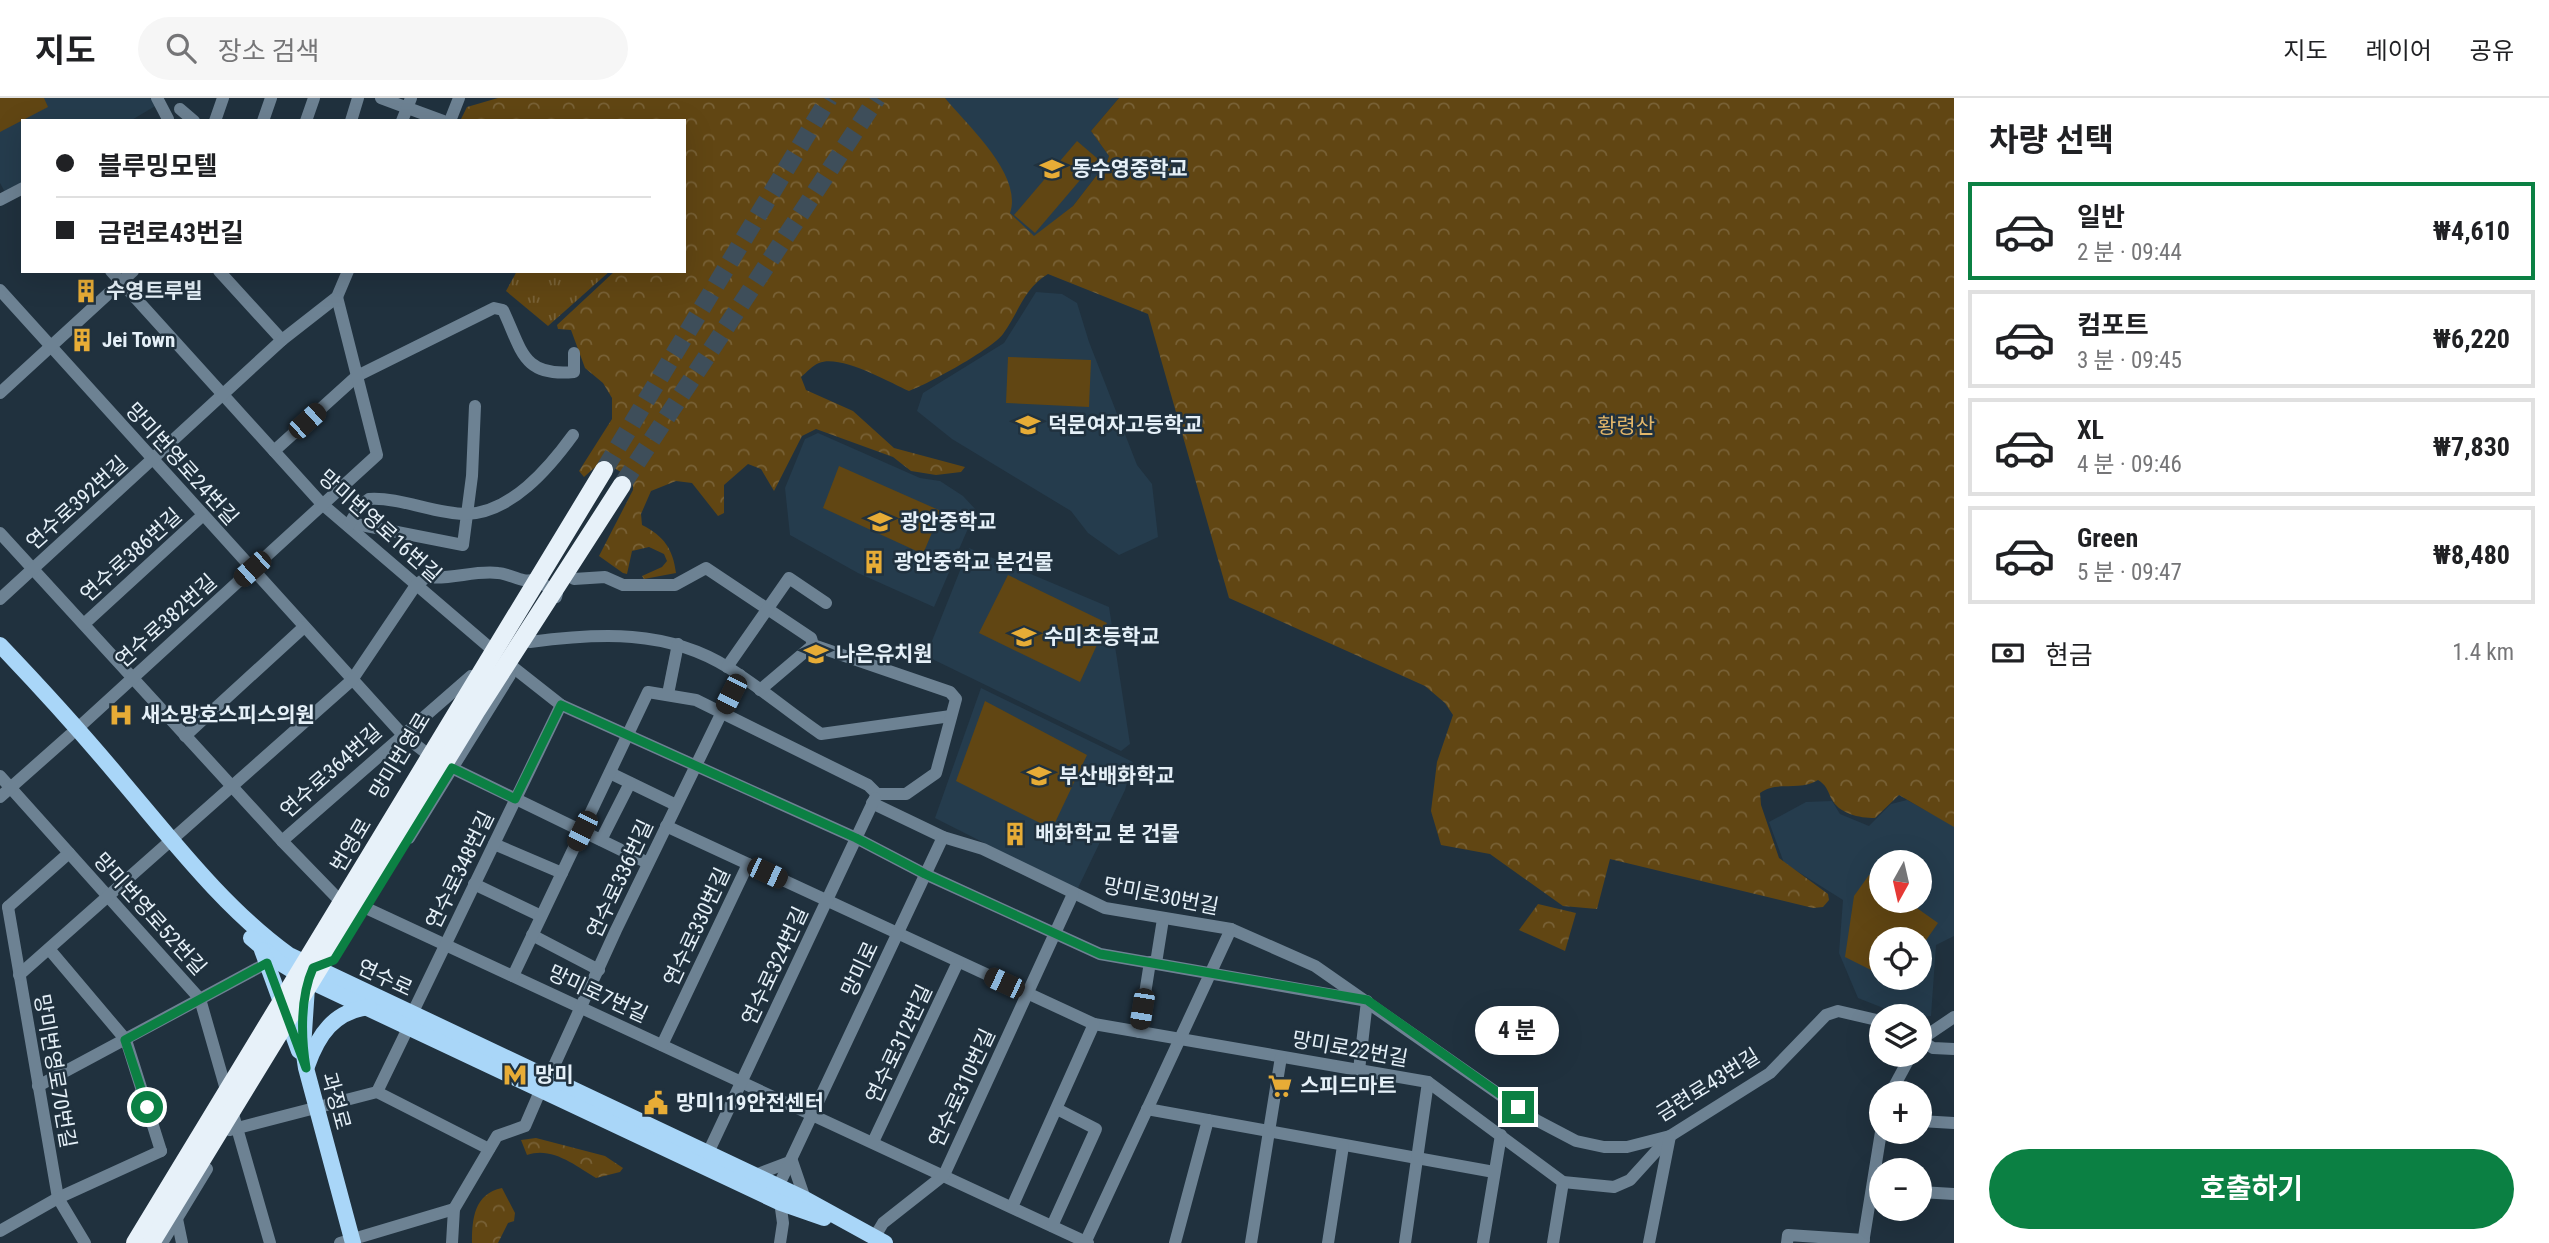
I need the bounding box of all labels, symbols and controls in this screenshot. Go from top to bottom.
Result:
search box [138,17,628,80]
icon: search [162,29,200,67]
text: 지도 [35,31,96,70]
text: 장소 검색 [218,36,319,66]
text: 지도 [2283,37,2328,65]
text: 레이어 [2366,37,2432,65]
text: 공유 [2470,37,2514,65]
text: 차량 선택 [1989,121,2114,159]
text: 블루밍모텔 [98,151,218,181]
school or university icon: 동수영중학교 [1038,155,1066,183]
place label: 동수영중학교 [1072,157,1188,181]
icon: car [1993,200,2056,263]
text: 일반 [2077,202,2125,232]
text: ₩4,610 [2433,216,2510,246]
text: 금련로43번길 [98,218,244,248]
text: 2 분 · 09:44 [2077,239,2182,266]
building icon: 수영트루빌 [72,277,100,305]
place label: 수영트루빌 [106,279,203,303]
icon: car [1993,308,2056,371]
text: 컴포트 [2077,310,2149,340]
text: ₩6,220 [2433,324,2510,354]
building icon: Jei Town [68,326,96,354]
place label: Jei Town [102,328,175,352]
text: 3 분 · 09:45 [2077,347,2182,374]
street label: 망미번영로24번길 [121,398,243,530]
car [285,399,330,443]
school or university icon: 덕문여자고등학교 [1014,411,1042,439]
place label: 덕문여자고등학교 [1048,413,1203,437]
park label: 황령산 [1597,414,1655,438]
text: XL [2077,415,2104,445]
icon: car [1993,416,2056,479]
text: ₩7,830 [2433,432,2510,462]
street label: 연수로392번길 [22,451,132,555]
text: 4 분 · 09:46 [2077,451,2182,478]
street label: 망미번영로16번길 [314,465,446,587]
street label: 연수로386번길 [76,503,186,607]
school or university icon: 광안중학교 [866,508,894,536]
place label: 광안중학교 [900,510,997,534]
text: Green [2077,523,2138,553]
icon: car [1993,524,2056,587]
text: ₩8,480 [2433,540,2510,570]
car [230,547,275,591]
building icon: 광안중학교 본건물 [860,548,888,576]
place label: 광안중학교 본건물 [894,550,1053,574]
text: 5 분 · 09:47 [2077,559,2182,586]
street label: 연수로382번길 [111,569,221,673]
school or university icon: 수미초등학교 [1010,623,1038,651]
place label: 수미초등학교 [1044,625,1160,649]
icon: cash [1989,634,2027,672]
text: 1.4 km [2452,639,2514,666]
school or university icon: 나은유치원 [802,640,830,668]
text: 현금 [2045,640,2093,670]
place label: 나은유치원 [836,642,933,666]
car [713,671,750,717]
hospital icon: 새소망호스피스의원 [107,701,135,729]
place label: 새소망호스피스의원 [141,703,315,727]
street label: 망미번영로 [365,708,435,804]
street label: 연수로364번길 [276,719,386,823]
school or university icon: 부산배화학교 [1025,762,1053,790]
place label: 부산배화학교 [1059,764,1175,788]
street label: 연수로348번길 [421,807,499,933]
car [564,808,601,854]
street label: 번영로 [326,814,376,876]
street label: 연수로336번길 [582,816,658,942]
building icon: 배화학교 본 건물 [1001,820,1029,848]
place label: 배화학교 본 건물 [1035,822,1180,846]
street label: 망미번영로52번길 [89,848,211,980]
north arrow [1869,850,1932,914]
map controls [1869,850,1932,1221]
car [744,855,791,891]
street label: 연수로330번길 [659,864,735,990]
street label: 망미로30번길 [1101,873,1221,919]
street label: 연수로324번길 [737,903,813,1029]
button: locate [1869,927,1932,990]
street label: 망미로 [837,938,883,1000]
street label: 연수로 [354,955,416,1001]
street label: 망미로7번길 [544,961,652,1027]
car [981,965,1028,1001]
street label: 연수로312번길 [861,981,937,1107]
car [1129,987,1156,1031]
street label: 망미번영로70번길 [30,992,80,1150]
button: layers [1869,1004,1932,1067]
callout: 4 분 [1476,1006,1560,1054]
text: 4 분 [1498,1017,1536,1044]
street label: 연수로310번길 [924,1025,1000,1151]
street label: 망미로22번길 [1290,1027,1410,1071]
street label: 금련로43번길 [1652,1044,1764,1126]
metro station icon: 망미 [501,1061,529,1089]
place label: 망미 [535,1063,574,1087]
street label: 과정로 [317,1070,355,1132]
supermarket icon: 스피드마트 [1266,1072,1294,1100]
place label: 스피드마트 [1300,1074,1397,1098]
button: + [1869,1081,1932,1144]
public building icon: 망미119안전센터 [642,1089,670,1117]
route start [131,1091,163,1123]
place label: 망미119안전센터 [676,1091,824,1115]
route end [1502,1091,1534,1123]
button: 호출하기 [1989,1149,2514,1229]
button: − [1869,1158,1932,1221]

